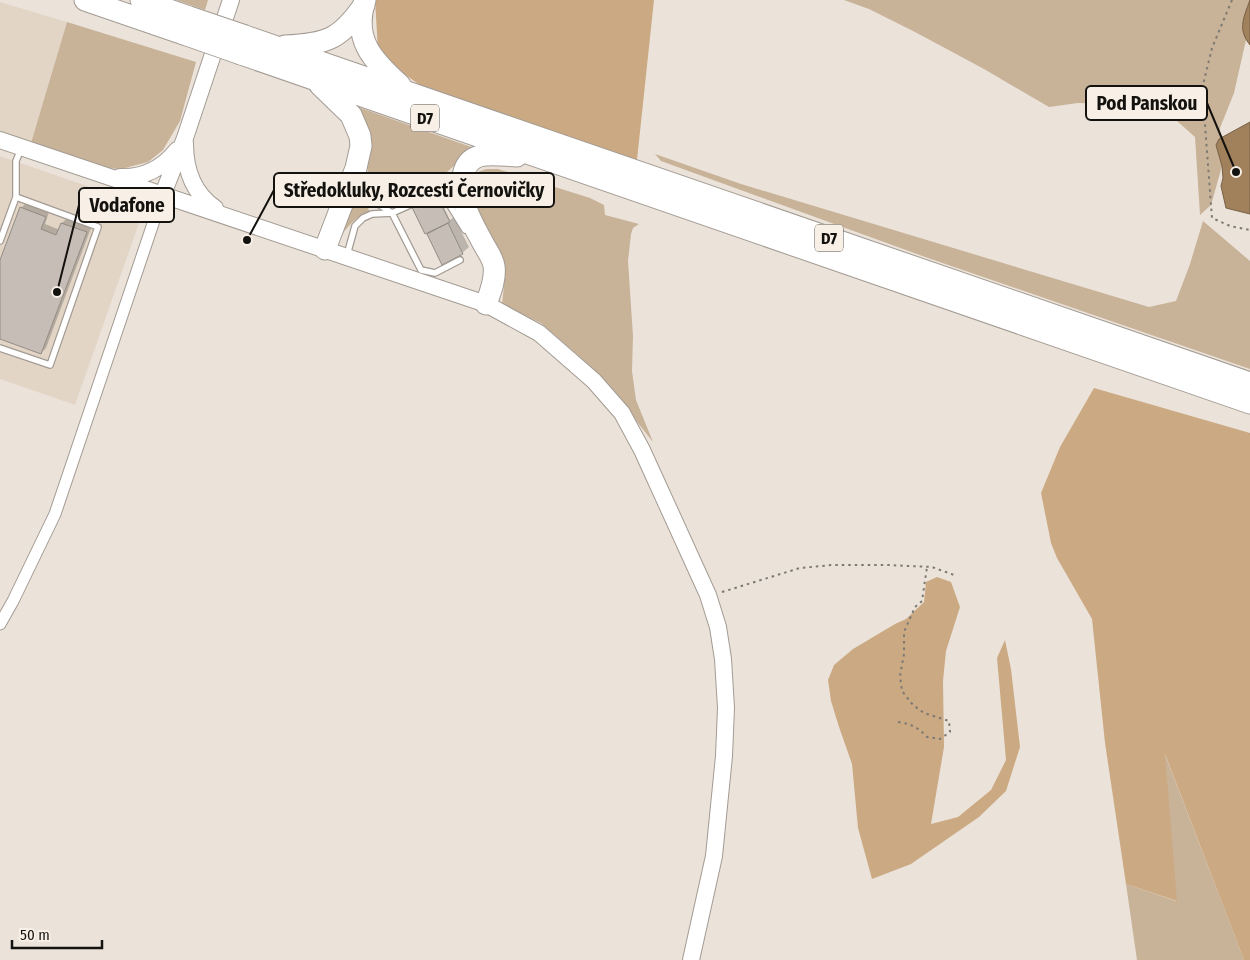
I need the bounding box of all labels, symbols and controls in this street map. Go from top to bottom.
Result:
callout: Pod Panskou [1086,86,1207,120]
text: Pod Panskou [1097,92,1197,115]
road number: D7 [411,105,439,132]
callout: Středokluky, Rozcestí Černovičky [274,173,554,207]
text: Středokluky, Rozcestí Černovičky [284,177,545,202]
callout: Vodafone [79,188,174,222]
text: Vodafone [88,194,165,217]
road number: D7 [815,224,843,252]
scale bar [12,918,102,950]
text: 50 m [20,926,50,944]

